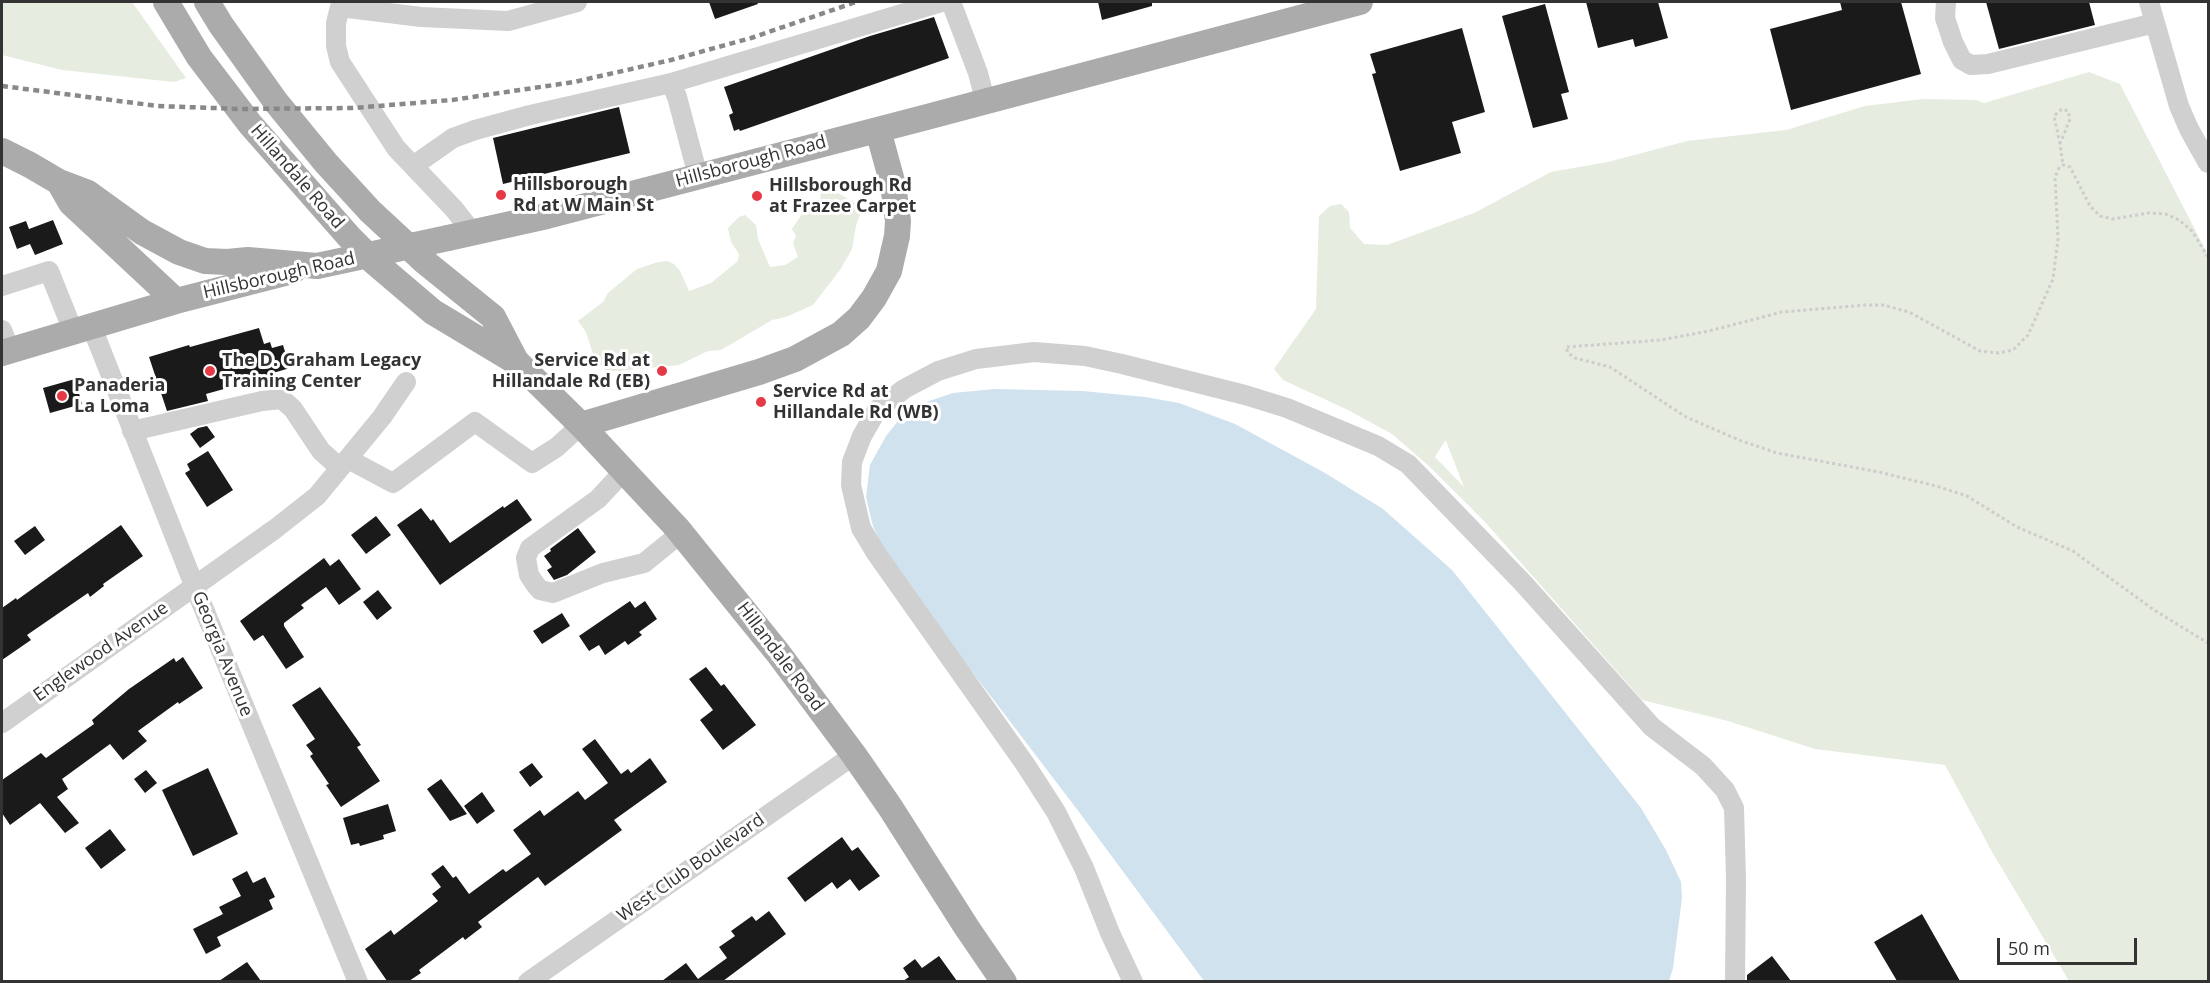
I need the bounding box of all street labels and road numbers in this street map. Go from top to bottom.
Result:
street label: Hillandale Road [246,120,348,234]
street label: Hillsborough Road [673,132,829,192]
street label: Hillsborough Road [201,248,357,304]
street label: Georgia Avenue [187,588,257,720]
street label: Englewood Avenue [30,597,172,707]
street label: Hillandale Road [732,598,828,716]
street label: West Club Boulevard [613,809,769,927]

